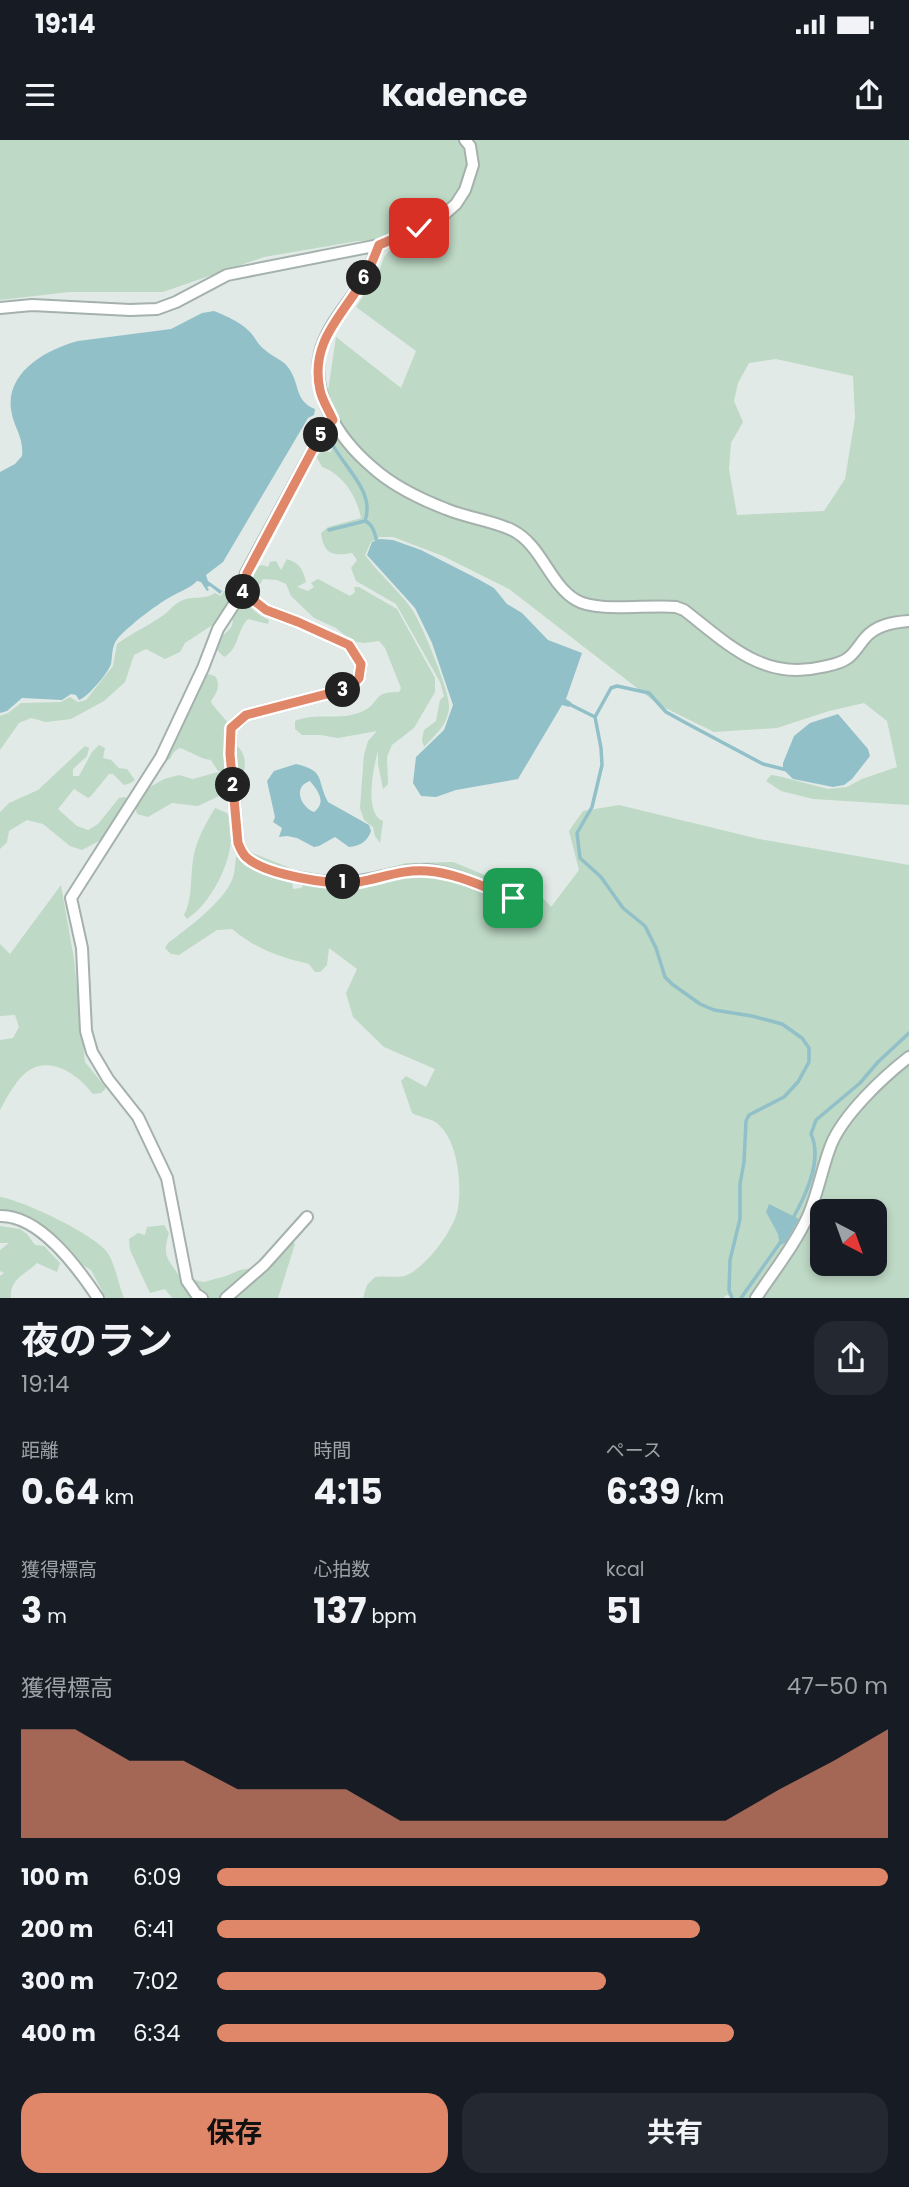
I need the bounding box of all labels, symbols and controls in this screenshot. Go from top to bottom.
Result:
text: 19:14 [35,6,96,42]
text: Kadence [381,72,528,117]
icon: menu [21,76,59,114]
icon: share [850,76,888,114]
pin [389,198,449,258]
icon: check [400,209,438,247]
pin: 6 [346,260,382,296]
text: 6 [357,264,370,291]
pin: 5 [304,418,338,452]
text: 5 [314,421,327,448]
pin: 4 [226,574,260,610]
text: 4 [236,578,249,605]
pin: 3 [326,672,360,708]
text: 3 [337,676,348,703]
pin: 2 [216,768,250,802]
text: 2 [227,771,238,798]
pin: 1 [326,864,360,900]
text: 1 [339,868,346,895]
pin [483,868,543,928]
icon: arrive [494,879,532,917]
north arrow [810,1199,887,1276]
map controls [810,1199,887,1276]
text: 夜のラン [21,1314,173,1367]
button: share [814,1321,888,1395]
text: 19:14 [21,1368,70,1400]
text: 距離 [21,1437,59,1464]
text: 時間 [313,1437,351,1464]
text: ペース [606,1437,662,1464]
text: 0.64 [21,1467,100,1516]
text: 4:15 [313,1467,383,1516]
text: 6:39 [606,1467,681,1516]
text: km [100,1484,134,1511]
text: /km [681,1484,724,1511]
text: 獲得標高 [21,1556,97,1583]
text: 心拍数 [313,1556,370,1583]
text: kcal [606,1556,645,1583]
text: 3 [21,1586,42,1635]
text: 137 [313,1586,366,1635]
text: 51 [606,1586,642,1635]
text: m [42,1603,67,1630]
text: bpm [366,1603,417,1630]
text: 47–50 m [787,1670,888,1702]
text: 獲得標高 [21,1672,113,1704]
text: 100 m [21,1861,89,1893]
text: 6:09 [133,1861,181,1893]
text: 200 m [21,1913,93,1945]
text: 6:41 [133,1913,174,1945]
text: 300 m [21,1965,94,1997]
text: 7:02 [133,1965,178,1997]
text: 400 m [21,2017,96,2049]
text: 6:34 [133,2017,181,2049]
button: 保存 [21,2093,448,2173]
button: 共有 [462,2093,888,2173]

